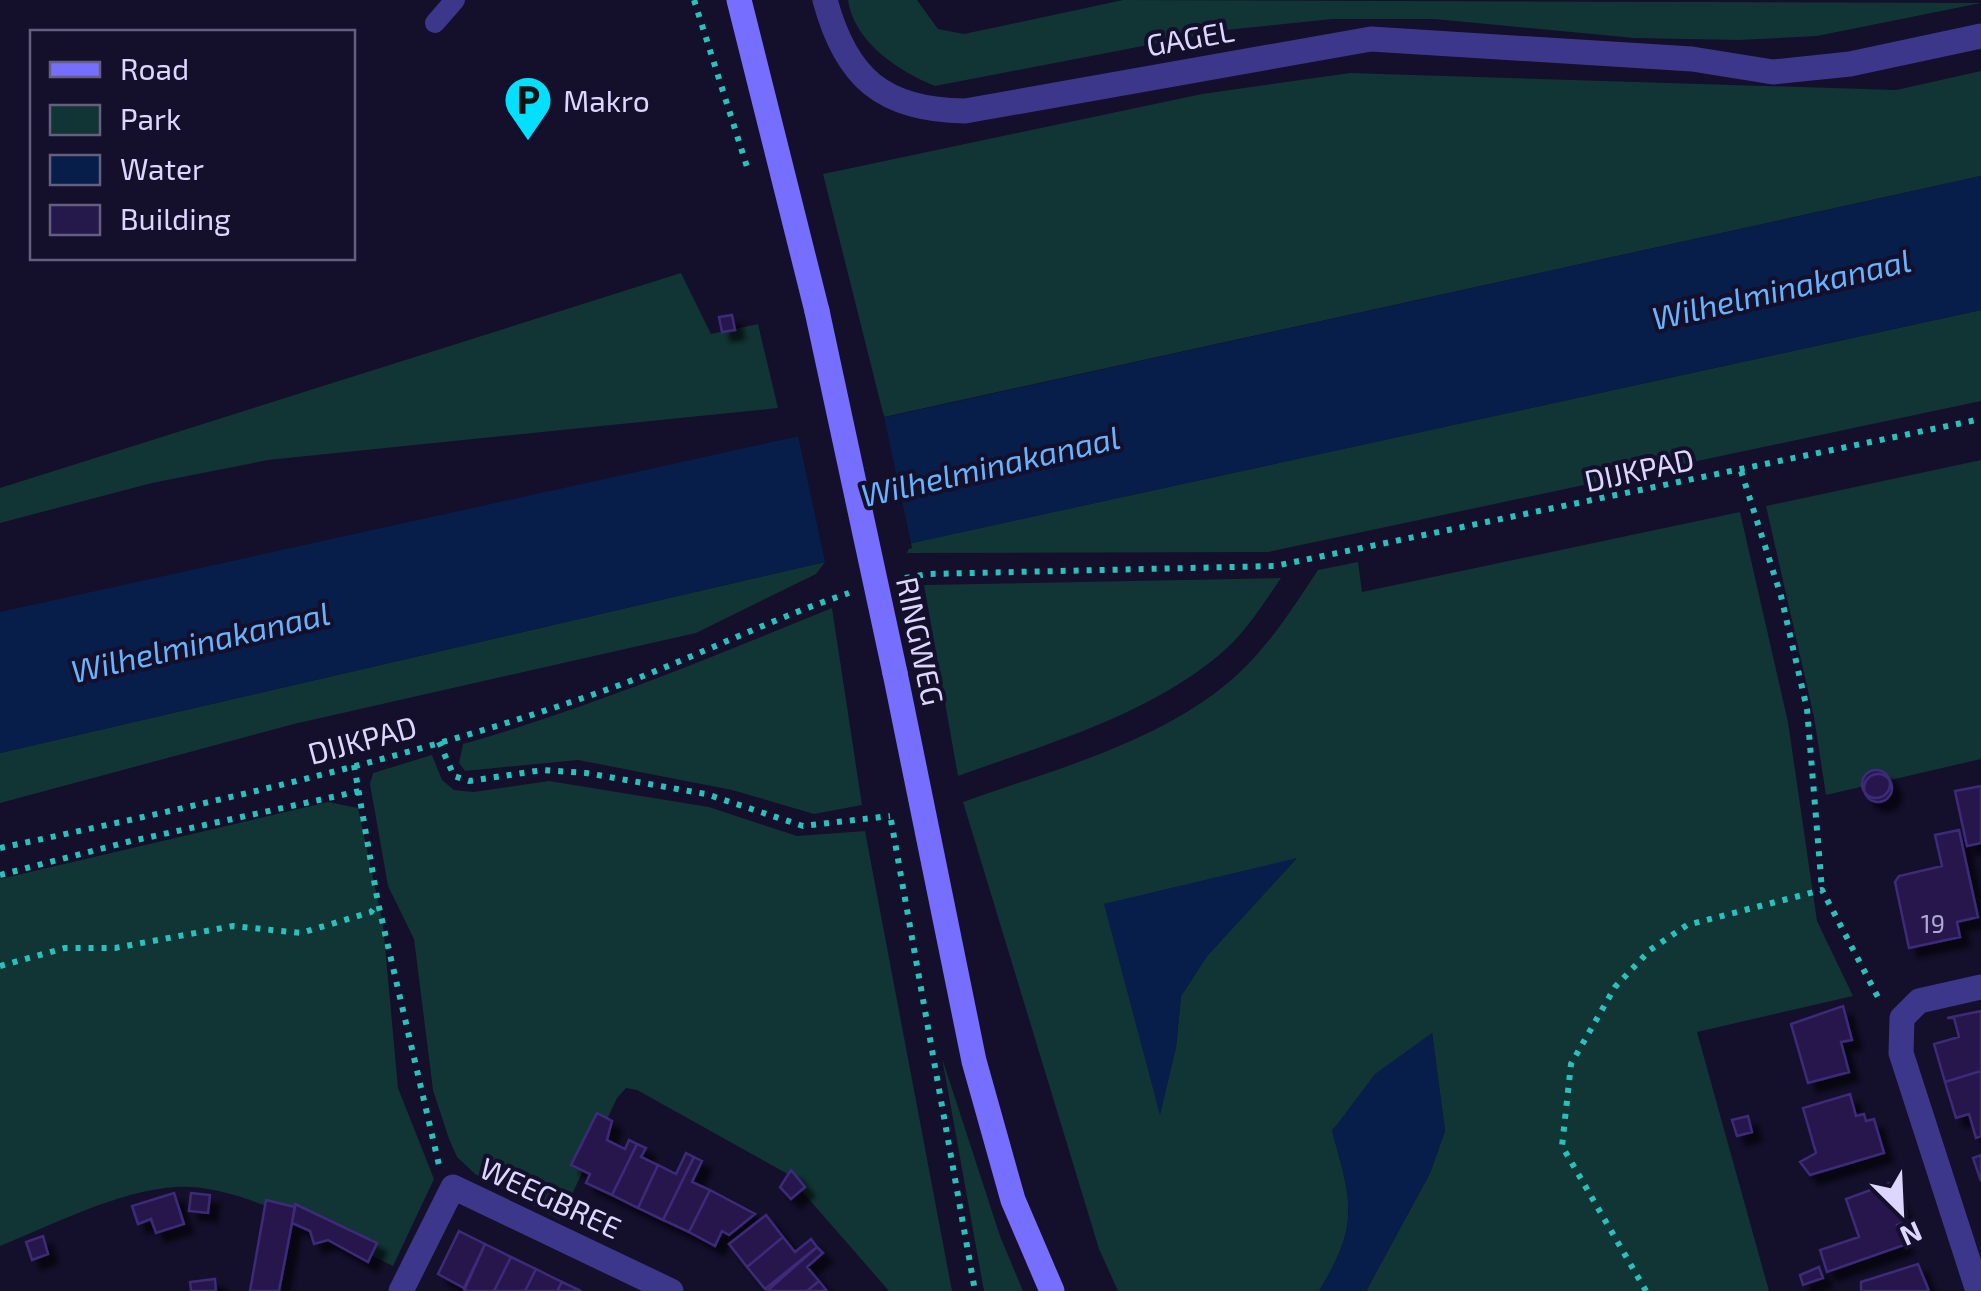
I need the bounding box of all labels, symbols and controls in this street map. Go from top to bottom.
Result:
street label: GAGEL [1143,12,1237,62]
legend [30,30,355,260]
text: Road [120,50,189,86]
parking icon: Makro [502,74,554,142]
place label: Makro [563,82,650,118]
text: Park [120,100,181,136]
text: Water [120,150,204,186]
text: Building [120,200,231,236]
water label: Wilhelminakanaal [1648,240,1914,336]
water label: Wilhelminakanaal [857,417,1123,513]
street label: DIJKPAD [1581,440,1697,498]
street label: RINGWEG [890,574,952,708]
water label: Wilhelminakanaal [67,593,333,689]
street label: DIJKPAD [304,707,420,771]
house number: 19 [1921,908,1945,938]
street label: WEEGBREE [475,1149,627,1245]
north arrow [1851,1161,1951,1261]
text: N [1895,1215,1928,1254]

